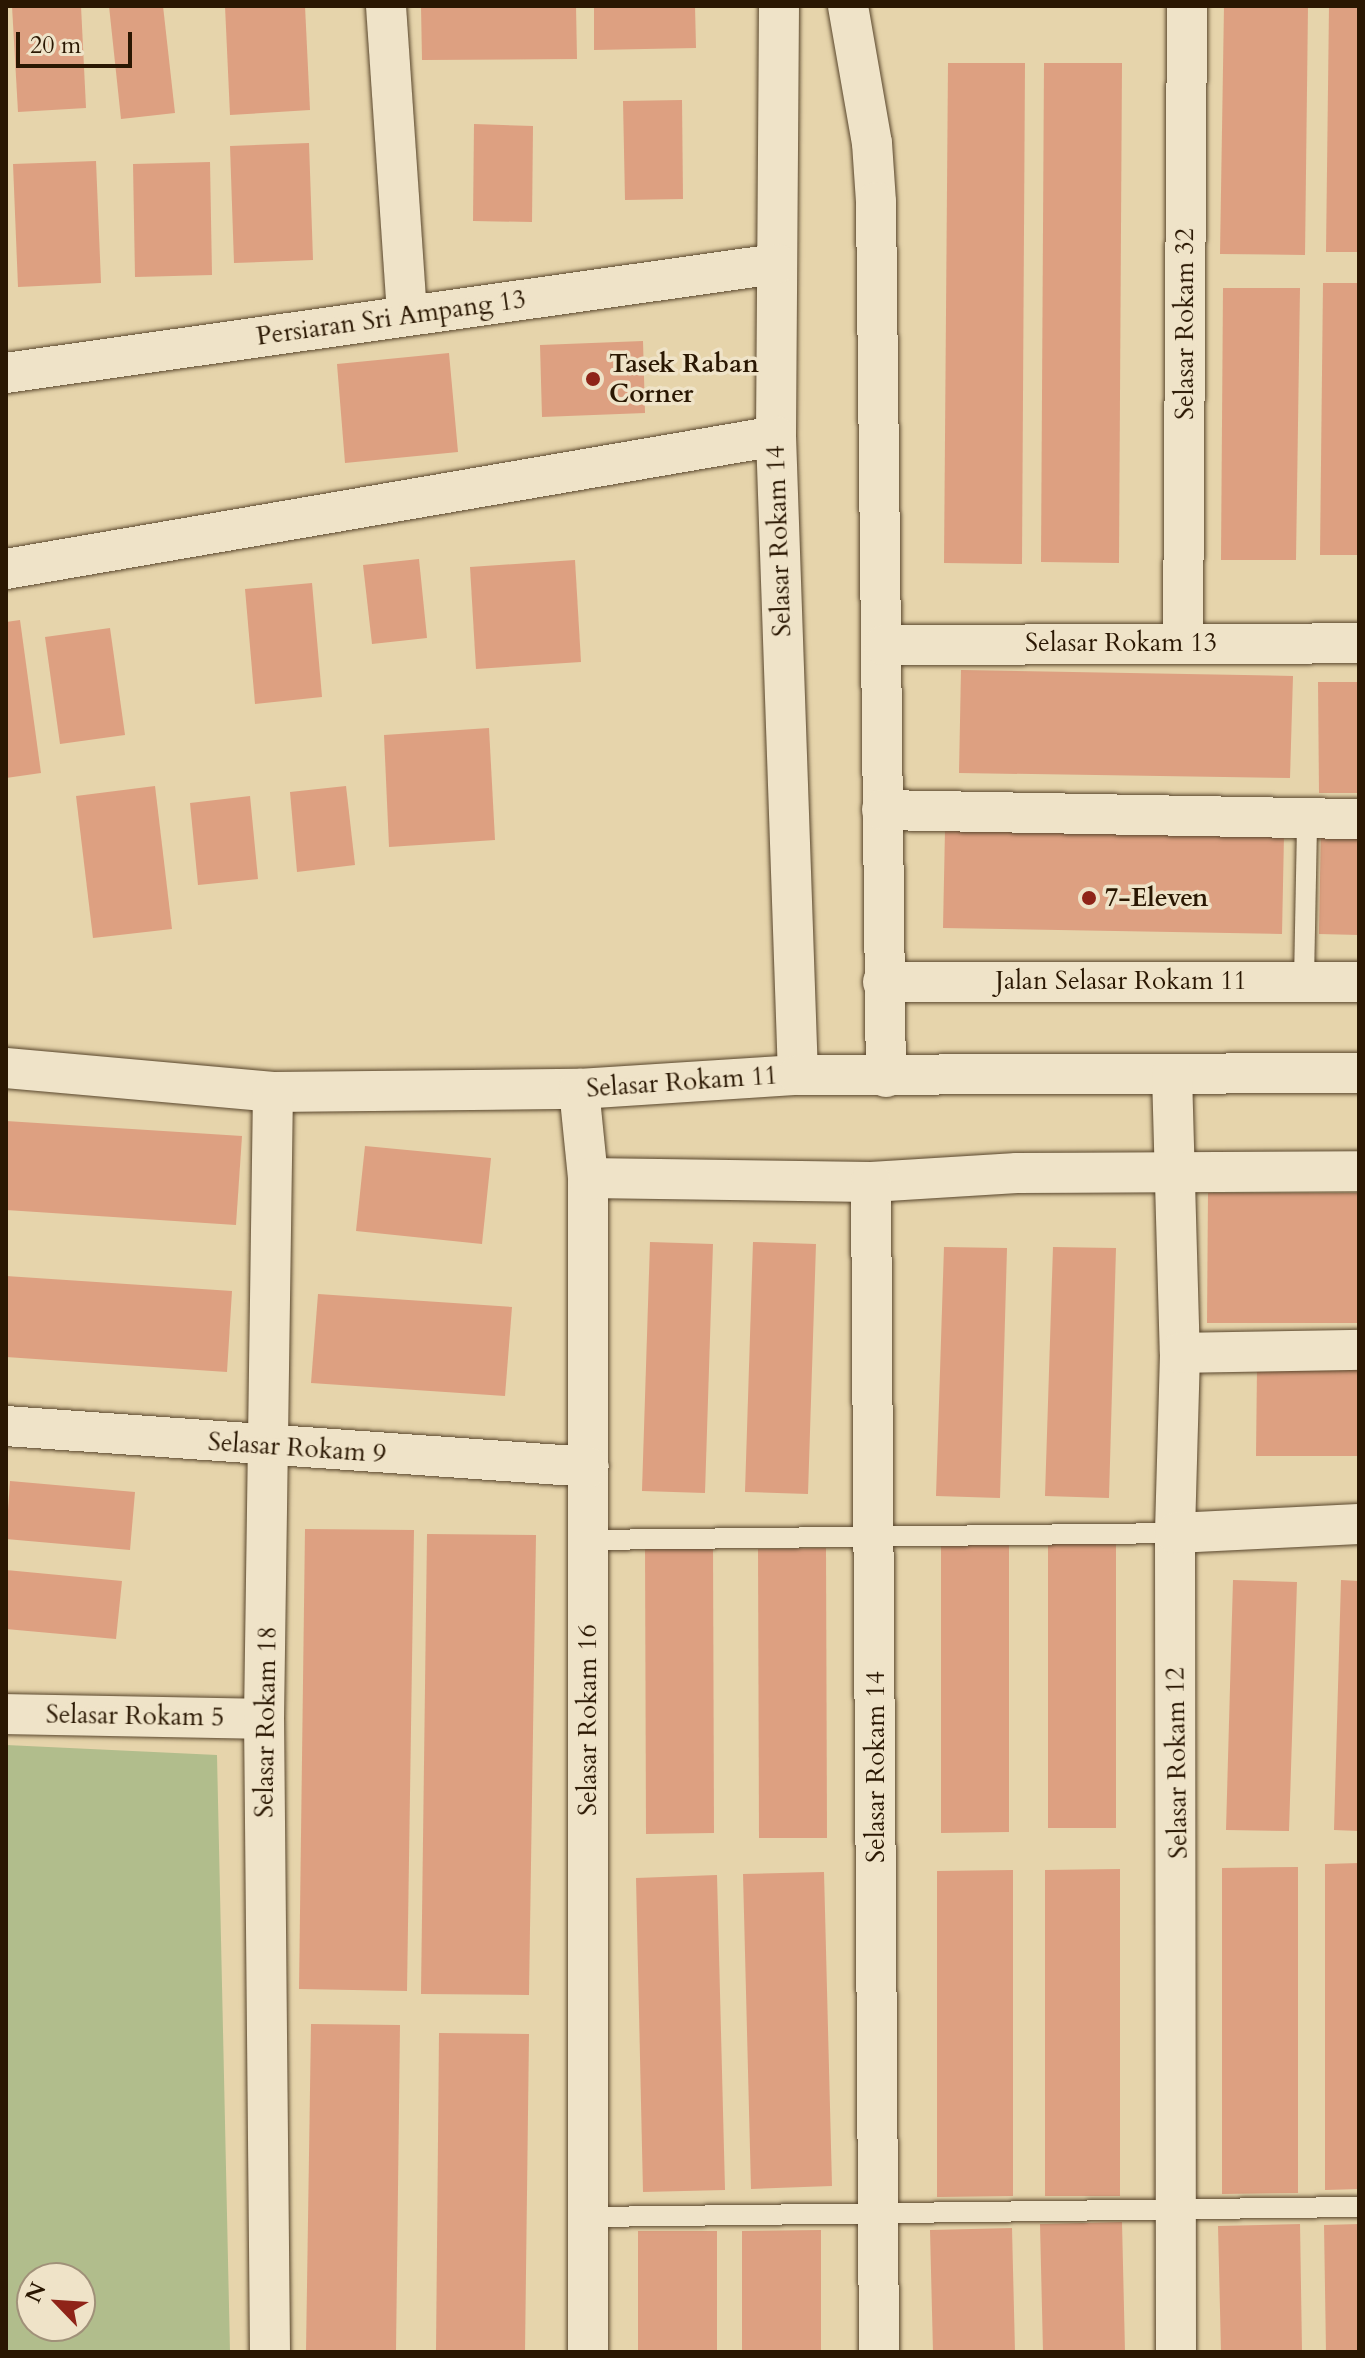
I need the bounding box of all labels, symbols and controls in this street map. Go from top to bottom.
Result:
scale bar [20,16,136,66]
text: 20 m [30,29,81,62]
street label: Selasar Rokam 32 [1169,228,1201,420]
street label: Persiaran Sri Ampang 13 [254,284,528,352]
place label: Tasek Raban Corner [609,348,759,410]
marker: Tasek Raban Corner [584,370,602,388]
street label: Selasar Rokam 14 [760,445,798,637]
street label: Selasar Rokam 13 [1025,627,1217,659]
place label: 7-Eleven [1105,882,1208,914]
marker: 7-Eleven [1080,889,1098,907]
street label: Jalan Selasar Rokam 11 [995,965,1247,997]
street label: Selasar Rokam 11 [585,1060,779,1104]
street label: Selasar Rokam 9 [207,1426,387,1470]
street label: Selasar Rokam 16 [572,1624,604,1816]
street label: Selasar Rokam 18 [249,1626,283,1818]
street label: Selasar Rokam 12 [1160,1667,1194,1859]
street label: Selasar Rokam 14 [860,1671,892,1863]
street label: Selasar Rokam 5 [45,1699,225,1733]
north arrow [16,2262,96,2342]
text: N [18,2278,54,2308]

